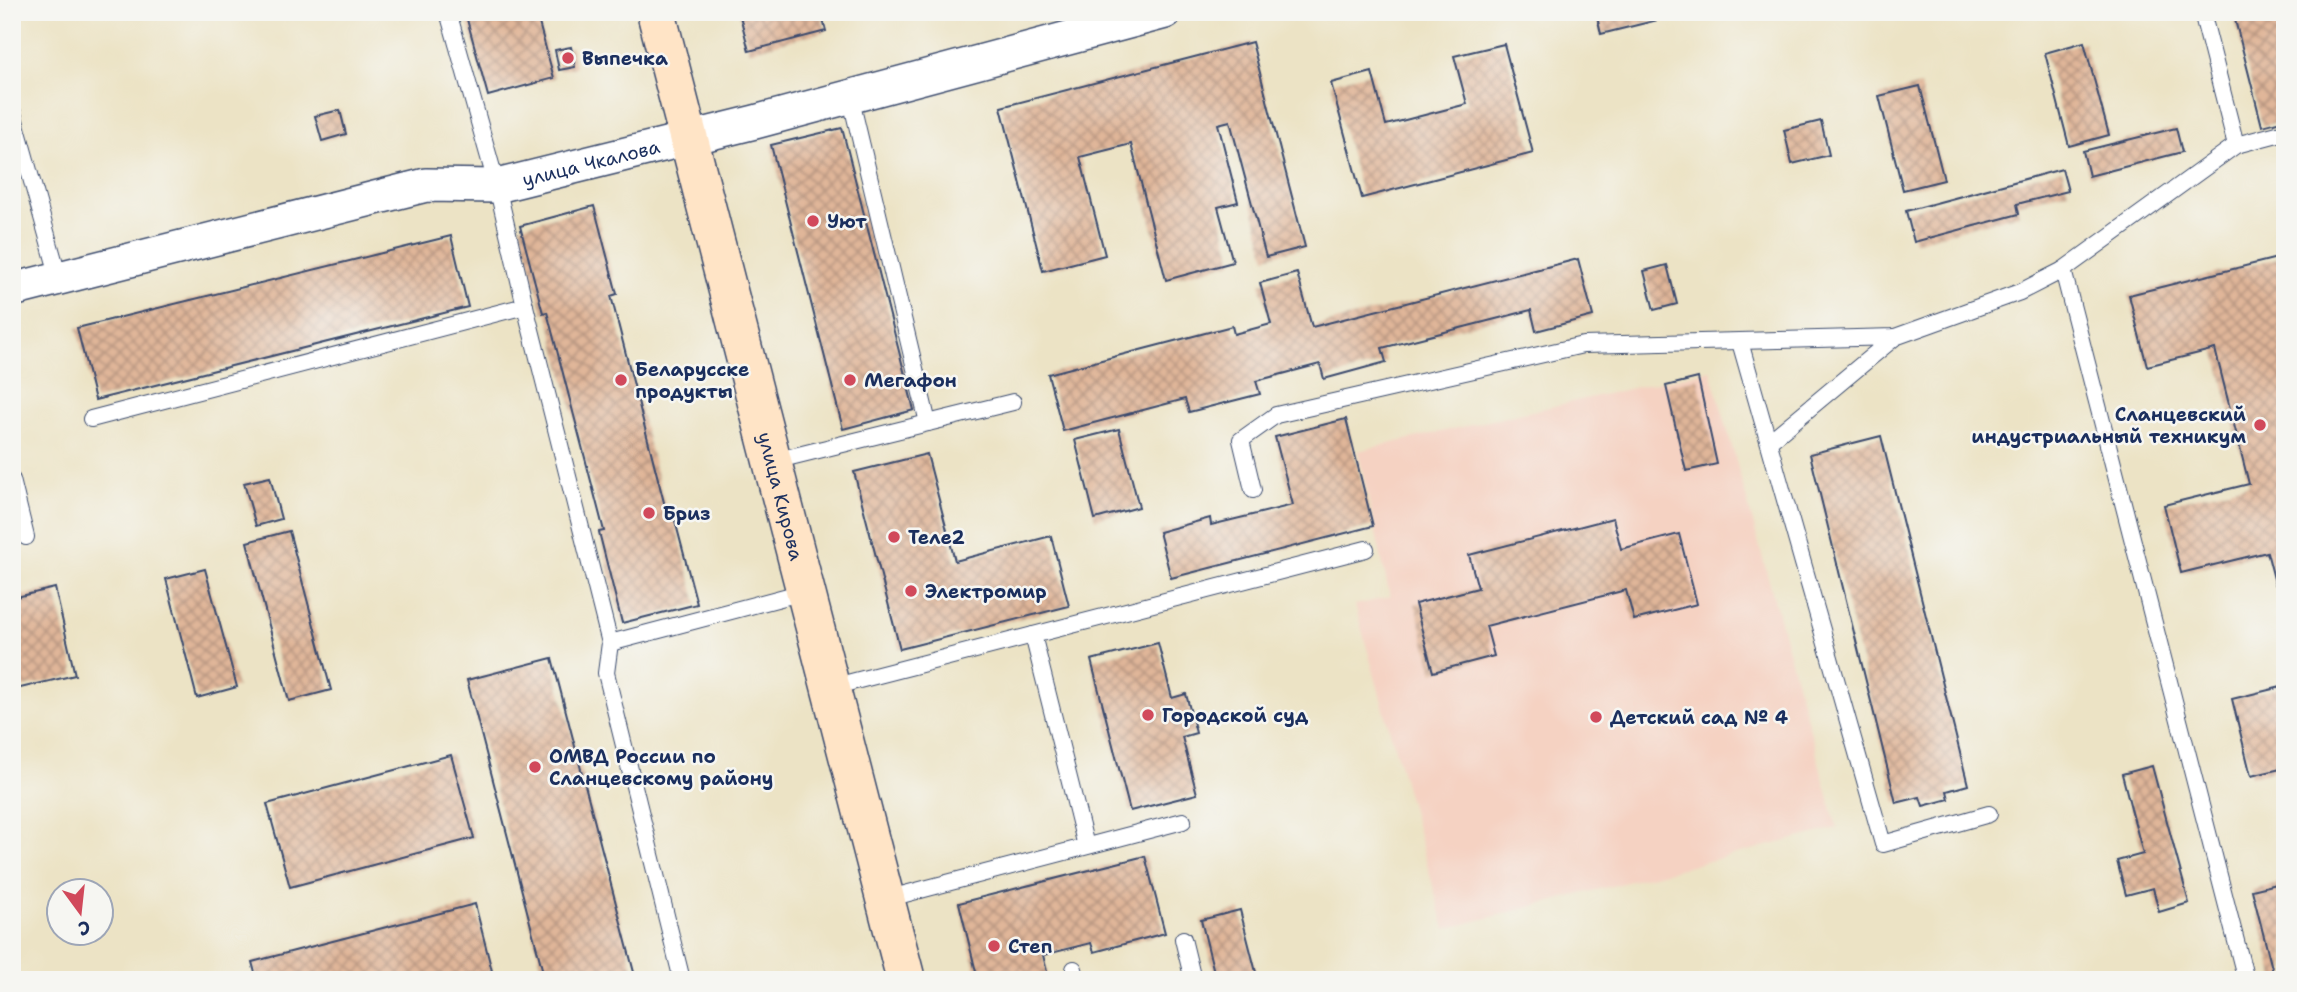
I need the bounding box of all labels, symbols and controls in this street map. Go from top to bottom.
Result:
place label: Выпечка [582,46,668,71]
marker: Выпечка [560,50,576,66]
street label: улица Чкалова [520,134,663,192]
place label: Уют [827,209,867,234]
marker: Уют [805,213,821,229]
place label: Беларусске продукты [635,357,750,404]
place label: Мегафон [864,368,957,393]
marker: Беларусске продукты [613,372,629,388]
marker: Мегафон [842,372,858,388]
place label: Сланцевский индустриальный техникум [1971,402,2246,449]
marker: Сланцевский индустриальный техникум [2252,417,2268,433]
street label: улица Кирова [752,429,809,563]
place label: Бриз [663,501,710,526]
marker: Бриз [641,505,657,521]
place label: Теле2 [908,525,965,550]
marker: Теле2 [886,529,902,545]
place label: Электромир [925,579,1047,604]
marker: Электромир [903,583,919,599]
place label: Городской суд [1162,703,1309,728]
place label: Детский сад № 4 [1610,705,1789,730]
marker: Городской суд [1140,707,1156,723]
marker: Детский сад № 4 [1588,709,1604,725]
place label: ОМВД России по Сланцевскому району [549,744,773,791]
marker: ОМВД России по Сланцевскому району [527,759,543,775]
north arrow [46,876,116,946]
text: С [75,914,93,942]
place label: Степ [1008,934,1052,959]
marker: Степ [986,938,1002,954]

